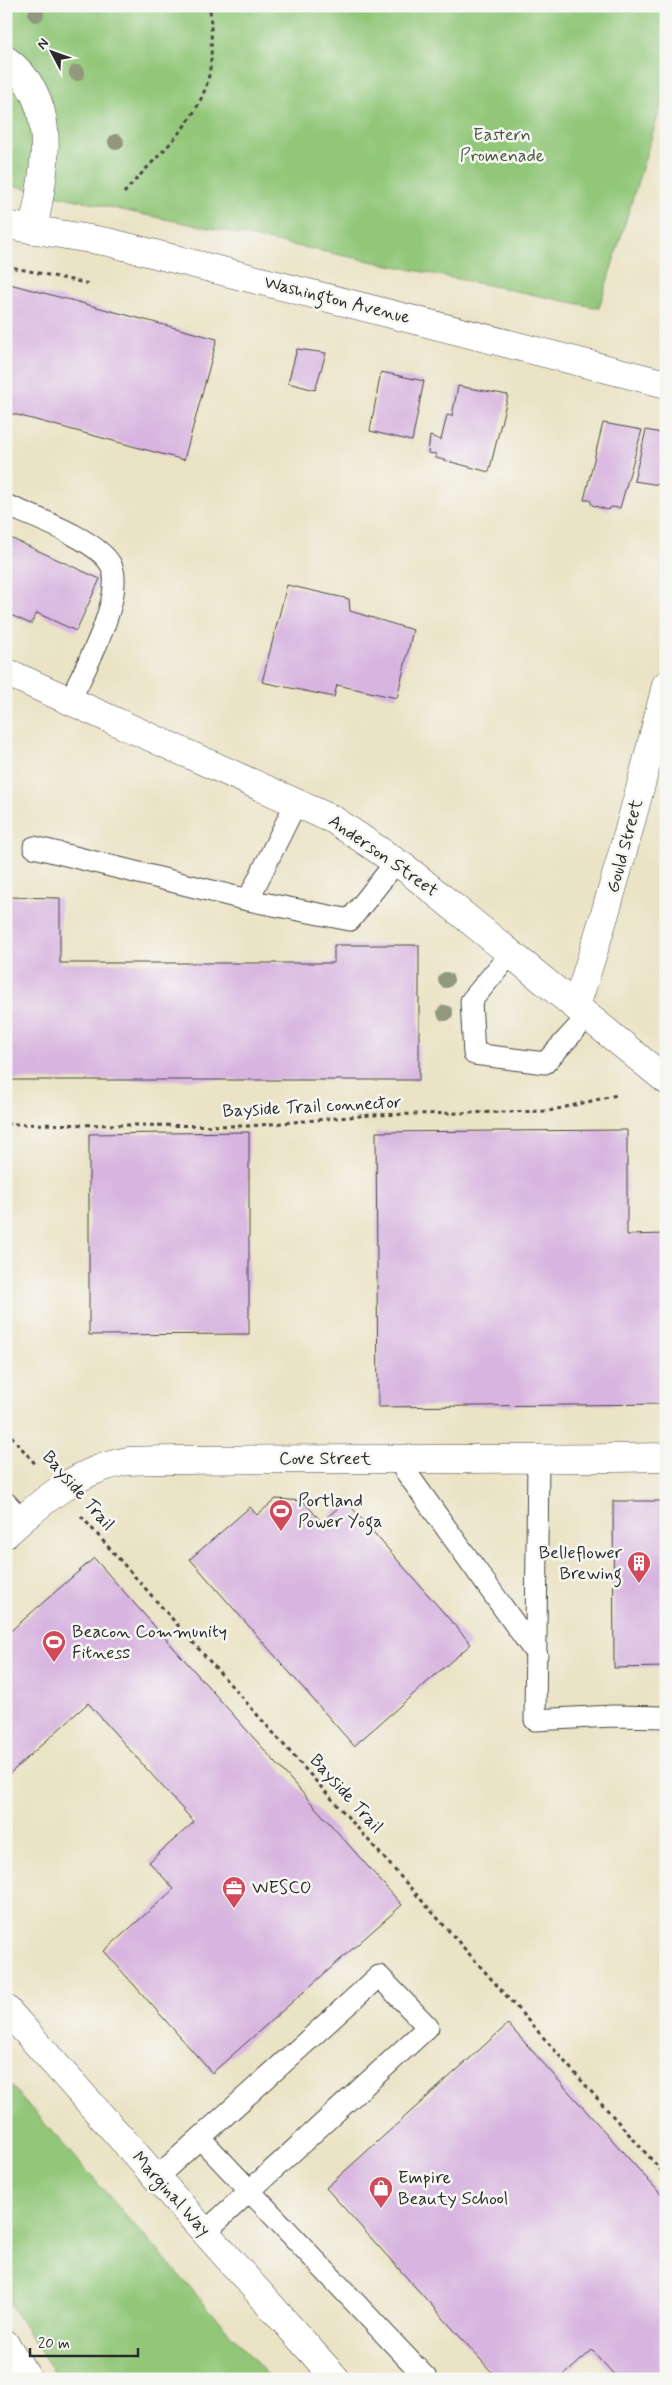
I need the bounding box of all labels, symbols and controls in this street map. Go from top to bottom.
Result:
north arrow [28,28,78,78]
text: N [33,35,53,54]
park label: Eastern Promenade [460,123,544,168]
street label: Washington Avenue [261,270,412,332]
street label: Gould Street [601,796,649,895]
street label: Anderson Street [323,809,443,903]
street label: Bayside Trail connector [222,1090,402,1124]
street label: Bayside Trail [37,1446,119,1536]
street label: Cove Street [279,1447,371,1471]
place label: Portland Power Yoga [298,1489,383,1536]
sports icon: Portland Power Yoga [268,1498,294,1532]
place label: Belleflower Brewing [539,1541,623,1588]
building icon: Belleflower Brewing [626,1550,652,1584]
place label: Beacon Community Fitness [72,1620,227,1665]
sports icon: Beacon Community Fitness [41,1629,67,1663]
street label: Bayside Trail [304,1749,388,1839]
office icon: WESCO [221,1875,247,1909]
place label: WESCO [252,1876,312,1900]
street label: Marginal Way [126,2146,216,2242]
place label: Empire Beauty School [398,2166,508,2211]
shop icon: Empire Beauty School [368,2175,394,2209]
scale bar [30,2325,138,2357]
text: 20 m [38,2334,70,2354]

